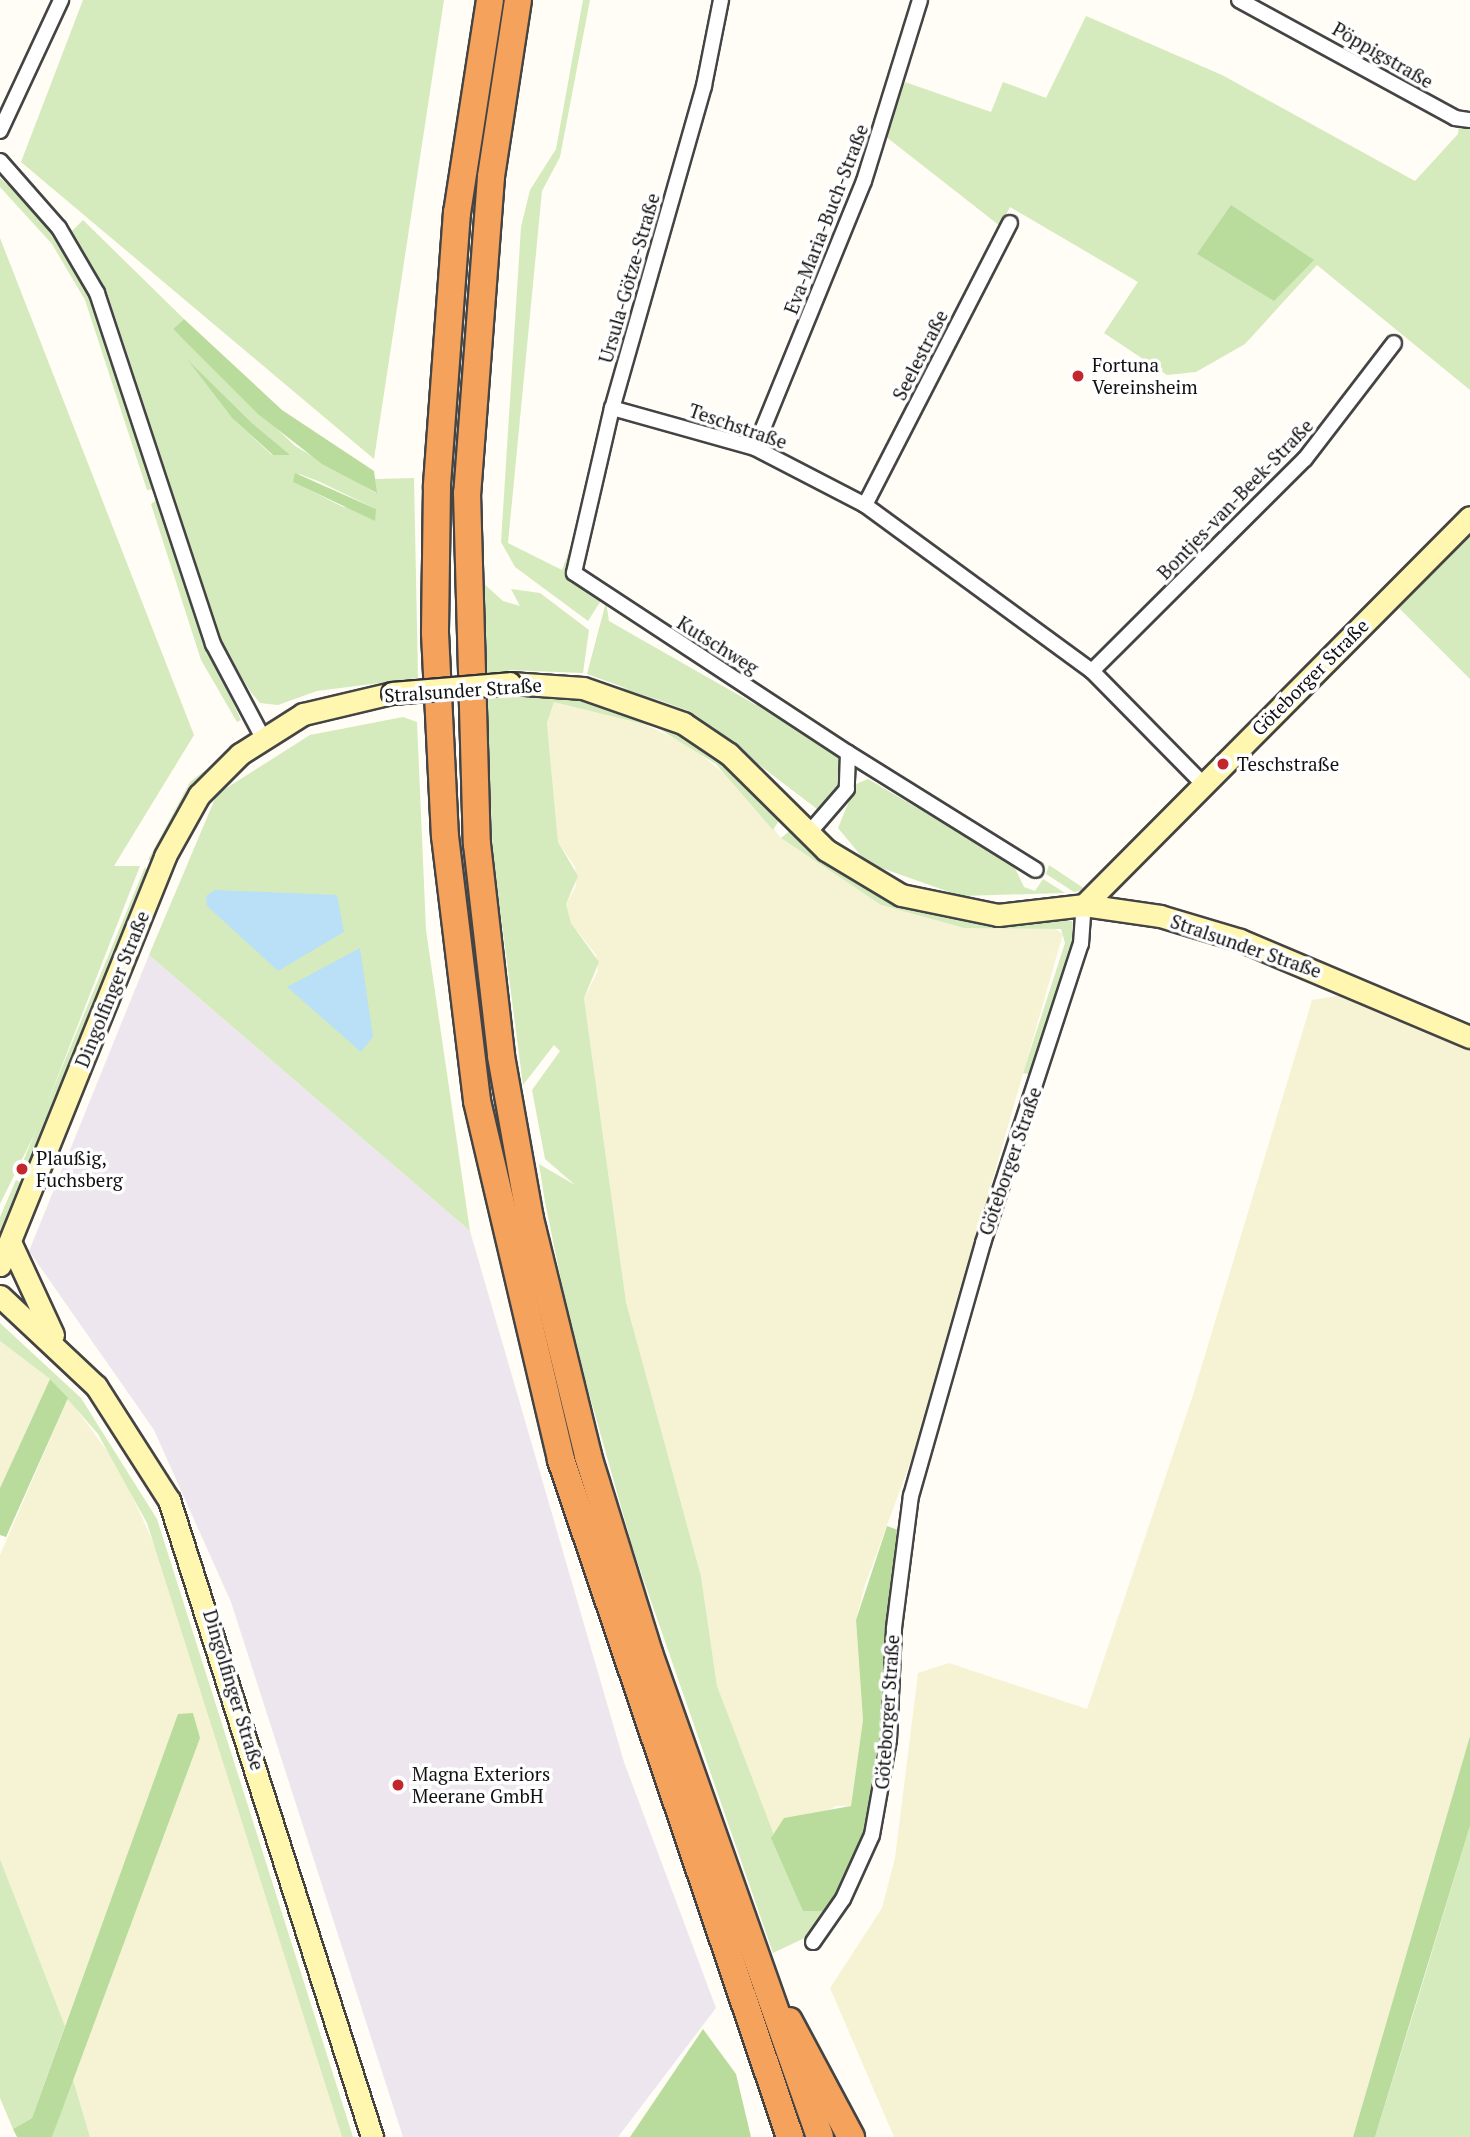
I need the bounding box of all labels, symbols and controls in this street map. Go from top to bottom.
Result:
street label: Pöppigstraße [1329,17,1437,93]
street label: Eva-Maria-Buch-Straße [779,121,873,317]
street label: Ursula-Götze-Straße [594,191,664,365]
street label: Seelestraße [888,306,952,404]
place label: Fortuna Vereinsheim [1092,354,1198,398]
marker: Fortuna Vereinsheim [1070,368,1086,384]
street label: Teschstraße [686,399,790,453]
street label: Bontjes-van-Beek-Straße [1152,414,1318,584]
street label: Kutschweg [673,611,763,679]
street label: Göteborger Straße [1247,614,1373,740]
street label: Stralsunder Straße [383,673,543,707]
place label: Teschstraße [1237,753,1339,775]
marker: Teschstraße [1215,756,1231,772]
street label: Dingolfinger Straße [70,907,154,1071]
street label: Stralsunder Straße [1168,909,1324,983]
street label: Göteborger Straße [974,1084,1046,1238]
place label: Plaußig, Fuchsberg [36,1147,123,1191]
marker: Plaußig, Fuchsberg [14,1161,30,1177]
street label: Dingolfinger Straße [199,1607,269,1773]
street label: Göteborger Straße [870,1634,904,1790]
place label: Magna Exteriors Meerane GmbH [412,1763,550,1807]
marker: Magna Exteriors Meerane GmbH [390,1777,406,1793]

